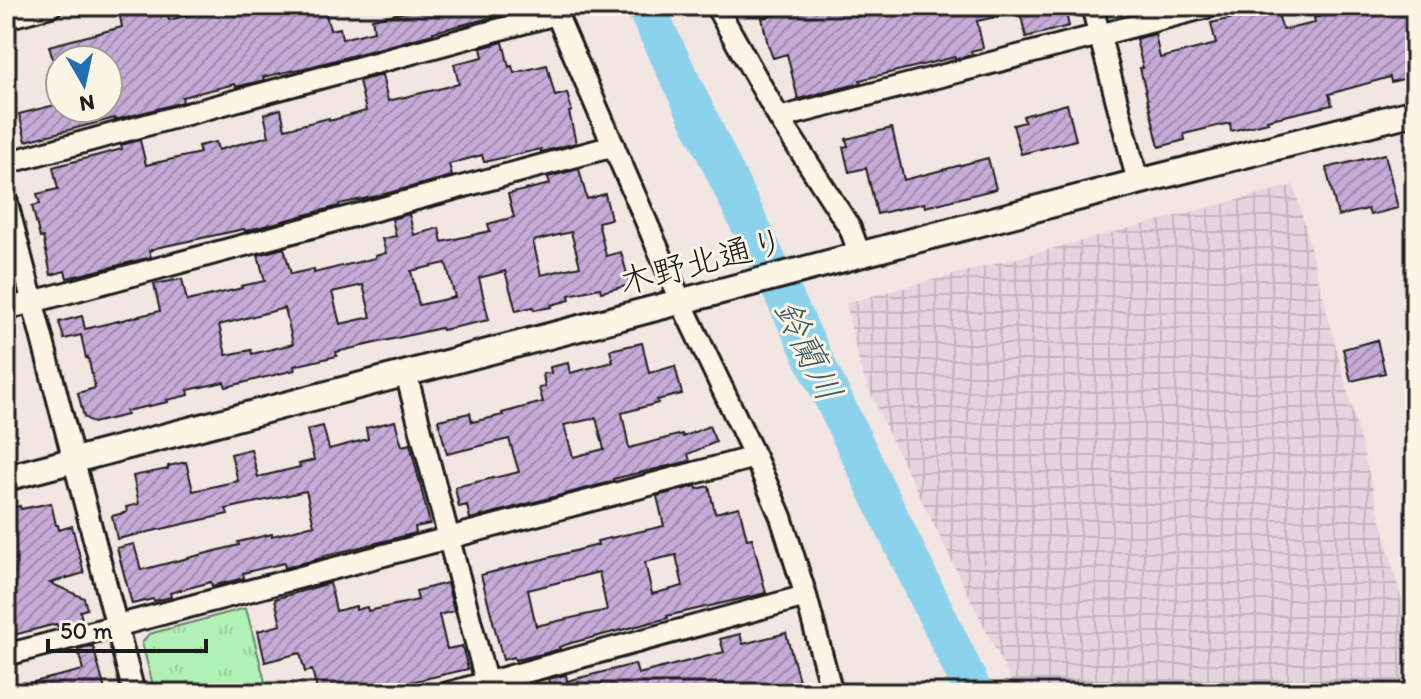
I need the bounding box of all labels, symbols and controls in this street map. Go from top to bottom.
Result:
north arrow [44,44,124,124]
text: N [78,89,97,118]
street label: 木野北通り [615,220,790,303]
water label: 鈴蘭川 [766,292,852,408]
scale bar [48,603,206,653]
text: 50 m [60,616,113,645]

